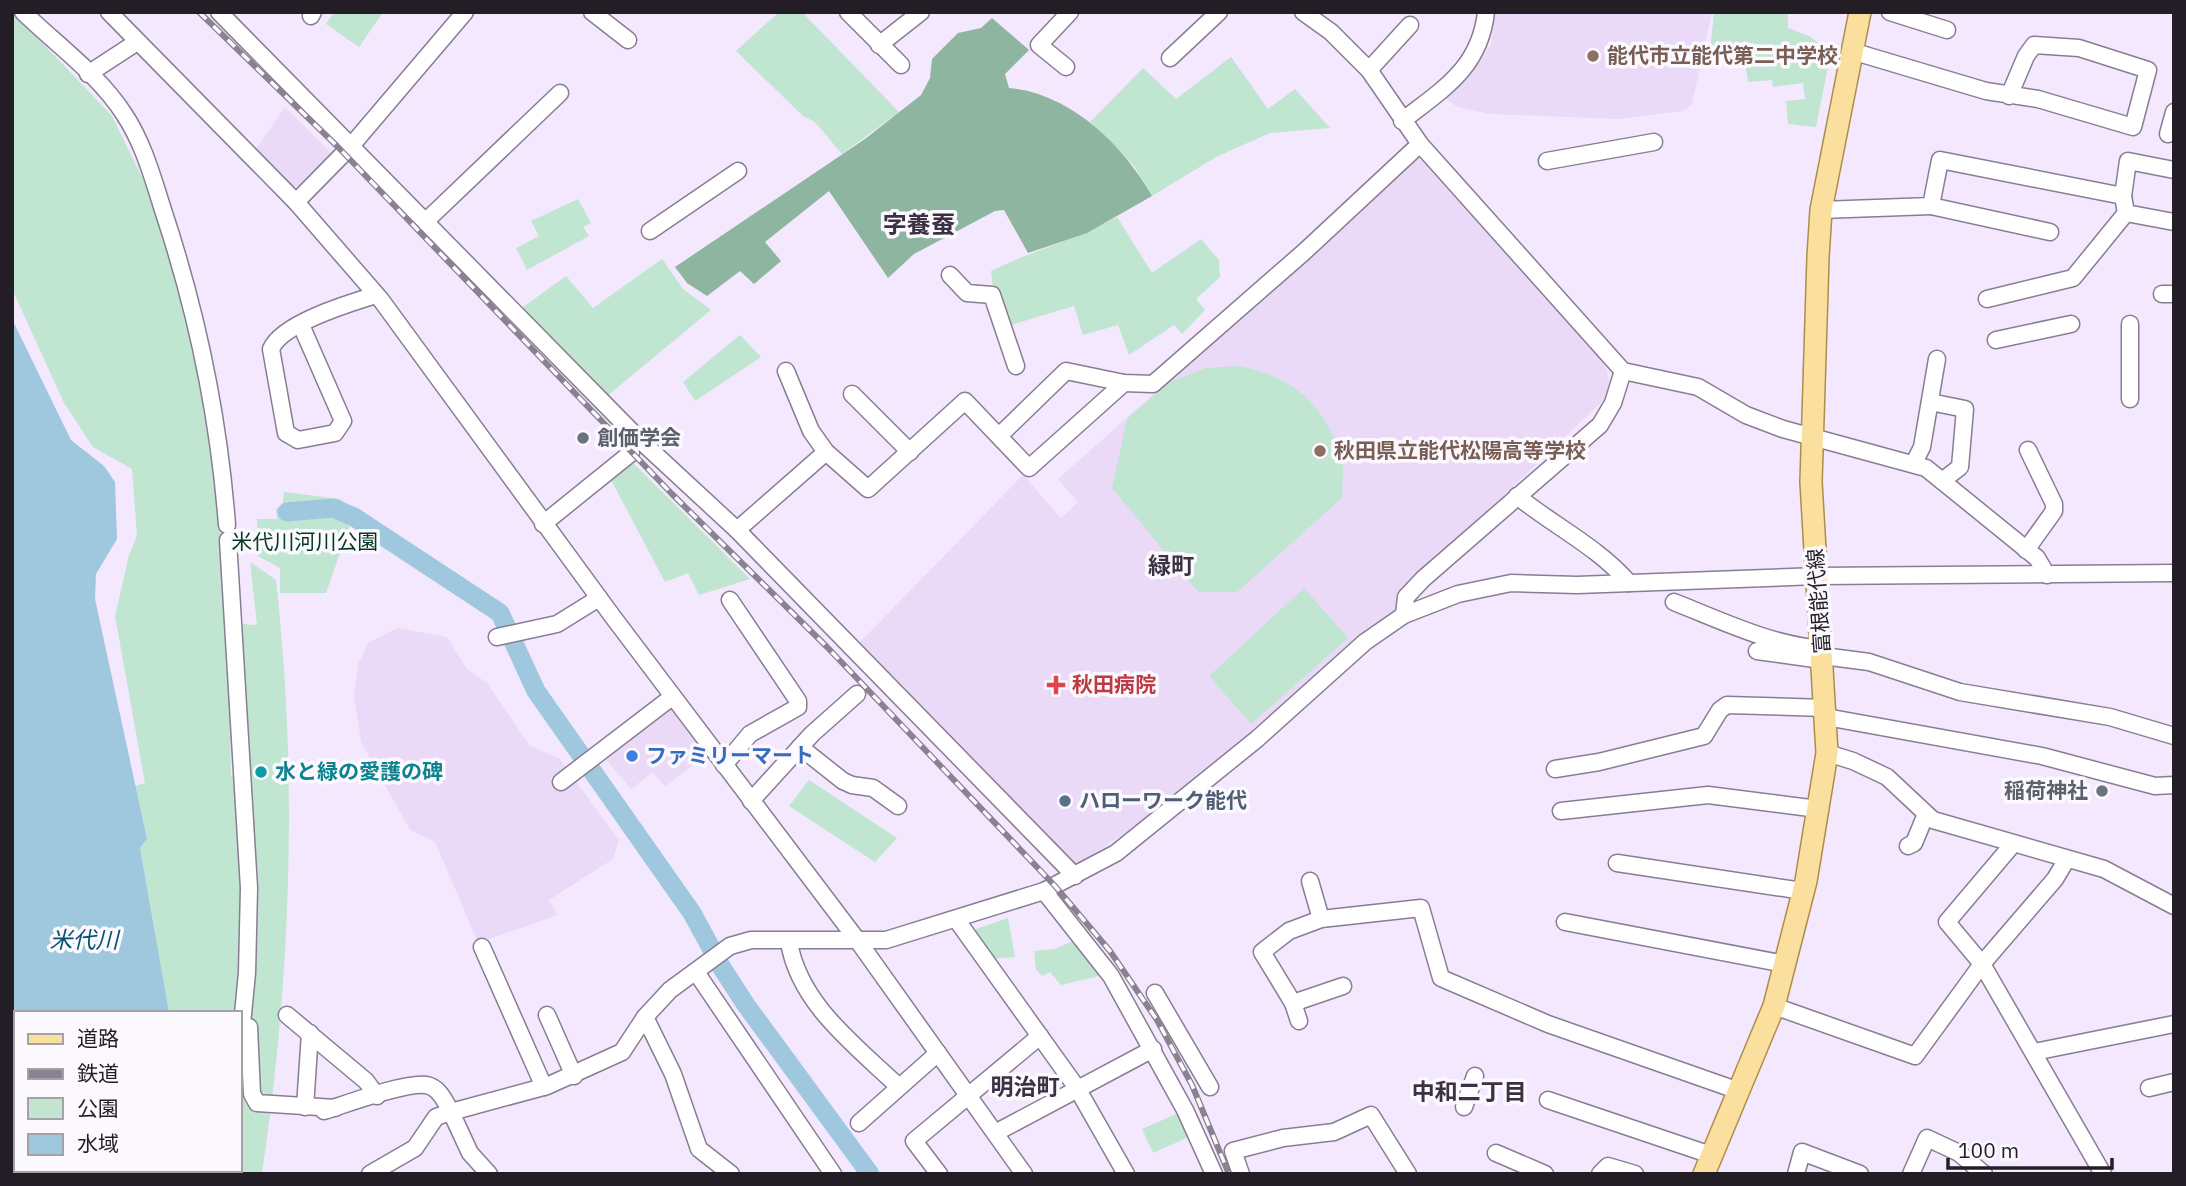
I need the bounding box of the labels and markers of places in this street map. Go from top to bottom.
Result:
place label: 能代市立能代第二中学校 [1607,41,1838,69]
marker: 能代市立能代第二中学校 [1585,48,1601,64]
place label: 創価学会 [597,423,681,451]
marker: 創価学会 [575,430,591,446]
place label: 秋田県立能代松陽高等学校 [1334,436,1586,464]
marker: 秋田県立能代松陽高等学校 [1312,443,1328,459]
place label: 秋田病院 [1072,670,1156,698]
marker: 秋田病院 [1046,675,1066,695]
place label: ファミリーマート [646,741,814,769]
marker: ファミリーマート [624,748,640,764]
place label: 水と緑の愛護の碑 [275,757,443,785]
marker: 水と緑の愛護の碑 [253,764,269,780]
place label: 稲荷神社 [2004,776,2088,804]
marker: 稲荷神社 [2094,783,2110,799]
place label: ハローワーク能代 [1079,786,1247,814]
marker: ハローワーク能代 [1057,793,1073,809]

